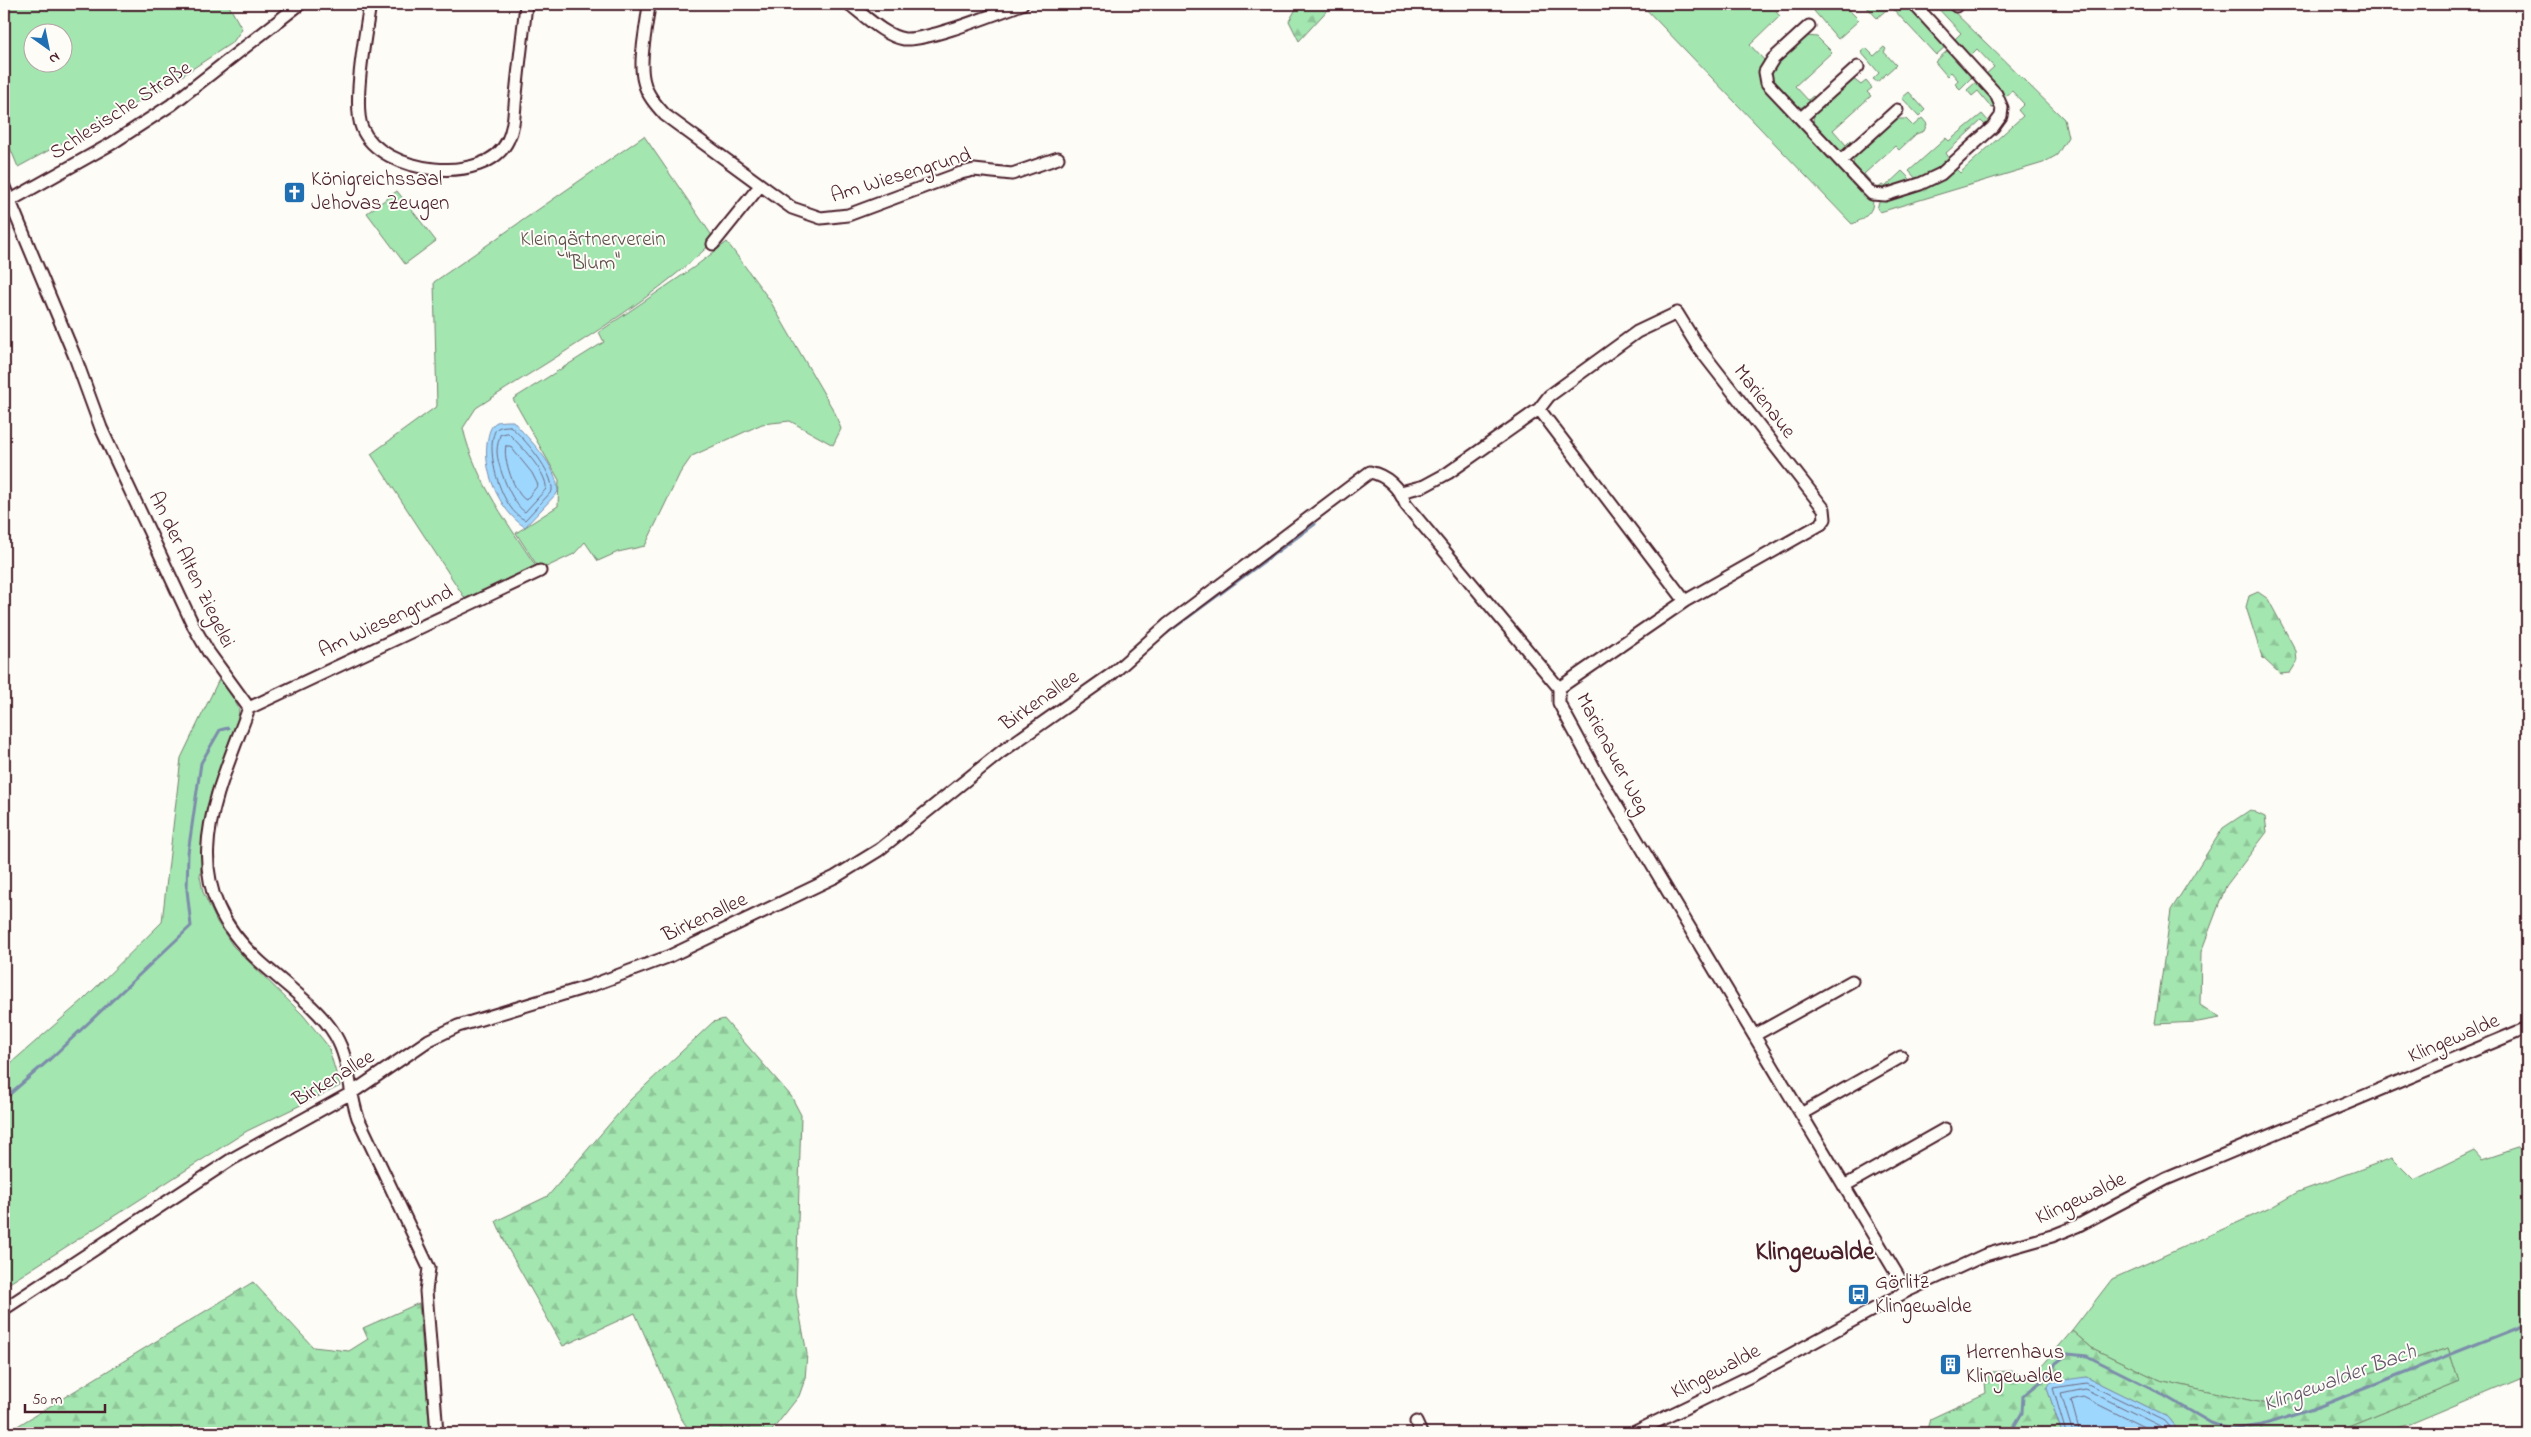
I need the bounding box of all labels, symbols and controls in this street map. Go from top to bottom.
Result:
north arrow [22,22,72,72]
text: N [45,46,64,69]
street label: Schlesische Straße [44,54,198,168]
street label: Am Wiesengrund [827,140,976,214]
place label: Königreichssaal Jehovas Zeugen [311,165,449,221]
church icon: Königreichssaal Jehovas Zeugen [283,180,307,204]
park label: Kleingärtnerverein "Blum" [520,225,666,279]
street label: Marienaue [1725,359,1803,446]
street label: An der Alten Ziegelei [138,487,242,654]
street label: Am Wiesengrund [314,578,459,668]
street label: Birkenallee [993,662,1086,740]
street label: Marienauer Weg [1566,688,1657,821]
street label: Birkenallee [657,885,753,951]
street label: Klingewalde [2404,1006,2506,1074]
street label: Birkenallee [287,1043,381,1116]
street label: Klingewalde [2031,1165,2132,1235]
district label: Klingewalde [1755,1234,1876,1273]
place label: Görlitz Klingewalde [1875,1268,1972,1324]
bus stop icon: Görlitz Klingewalde [1847,1283,1871,1307]
street label: Klingewalde [1666,1336,1767,1409]
water label: Klingewalder Bach [2259,1336,2421,1421]
place label: Herrenhaus Klingewalde [1966,1338,2064,1394]
building icon: Herrenhaus Klingewalde [1938,1353,1962,1377]
scale bar [25,1382,105,1414]
text: 50 m [32,1389,63,1411]

